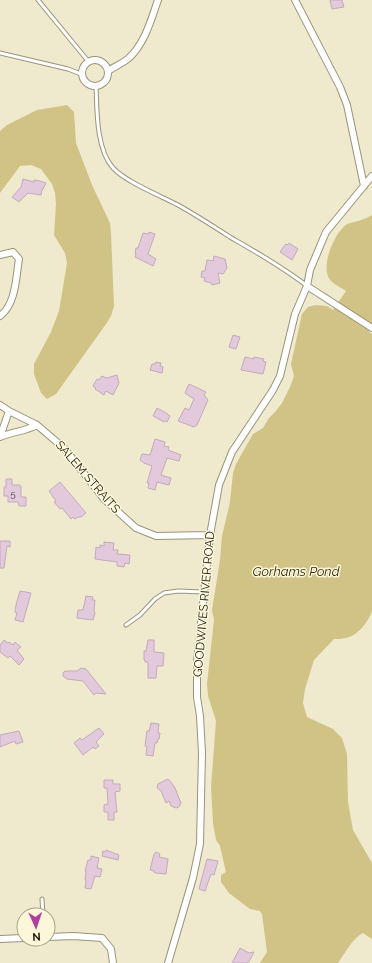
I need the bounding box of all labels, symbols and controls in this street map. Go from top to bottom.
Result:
street label: SALEM STRAITS [53,438,123,516]
house number: 5 [10,488,16,499]
street label: GOODWIVES RIVER ROAD [191,530,217,678]
water label: Gorhams Pond [253,564,340,579]
north arrow [16,907,56,947]
text: N [32,930,41,943]

